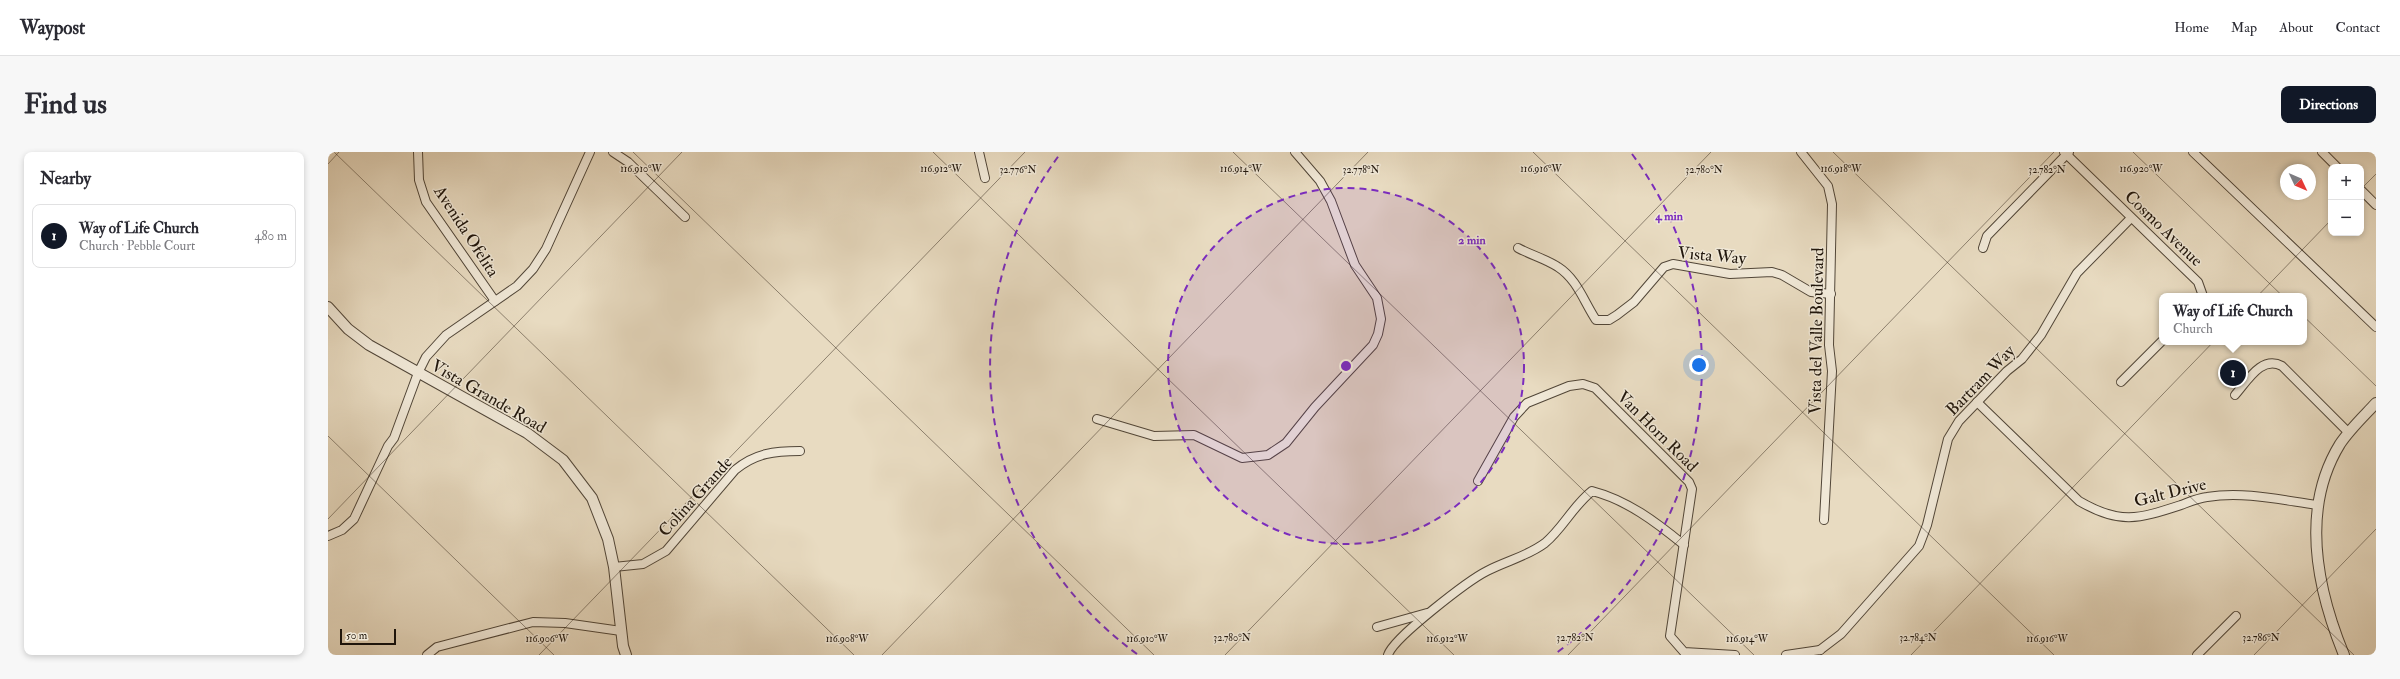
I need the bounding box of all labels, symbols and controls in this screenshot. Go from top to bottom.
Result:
text: Waypost [20,16,85,40]
text: Home [2174,19,2209,36]
text: Map [2231,19,2257,36]
text: About [2279,19,2313,36]
text: Contact [2335,19,2380,36]
button: Directions [2281,86,2376,123]
text: Find us [24,87,107,122]
text: 116.910°W [620,163,663,175]
text: 116.912°W [920,163,963,175]
text: 116.914°W [1220,163,1263,175]
text: 116.916°W [1520,163,1563,175]
text: 116.918°W [1820,163,1862,175]
text: 116.920°W [2119,163,2163,175]
text: 32.776°N [999,164,1037,176]
text: 32.778°N [1343,164,1379,176]
text: 32.780°N [1685,164,1723,176]
text: 32.782°N [2028,164,2066,176]
north arrow [2280,164,2316,200]
map controls [2328,164,2364,236]
button: + [2328,164,2364,200]
text: Nearby [40,168,91,189]
street label: Avenida Ofelita [429,181,504,282]
street label: Cosmo Avenue [2120,186,2207,271]
button: − [2328,200,2364,236]
text: 4 min [1654,209,1684,224]
text: Way of Life Church [79,219,199,238]
text: 1 [52,228,56,244]
text: 480 m [254,228,287,244]
text: 2 min [1458,233,1486,248]
text: Church · Pebble Court [79,238,195,254]
street label: Vista Way [1677,242,1748,270]
street label: Vista del Valle Boulevard [1805,247,1828,415]
popup [2159,293,2307,345]
text: Way of Life Church [2173,302,2293,321]
text: Church [2173,321,2213,337]
street label: Bartram Way [1941,340,2020,421]
street label: Vista Grande Road [428,355,551,438]
your location [1689,355,1709,375]
pin: 1 [2220,358,2246,388]
centre of rings [1339,359,1353,373]
street label: Van Horn Road [1613,386,1703,477]
street label: Colina Grande [654,452,737,541]
street label: Galt Drive [2132,473,2208,512]
scale bar [340,627,396,646]
text: 50 m [346,629,367,642]
text: 32.780°N [1213,632,1251,644]
text: 32.782°N [1556,632,1594,644]
text: 32.784°N [1899,632,1937,644]
text: 32.786°N [2242,632,2280,644]
text: 116.906°W [525,633,569,645]
text: 116.908°W [826,633,869,645]
text: 116.910°W [1126,633,1169,645]
text: 116.912°W [1426,633,1469,645]
text: 116.914°W [1726,633,1769,645]
text: 116.916°W [2026,633,2069,645]

